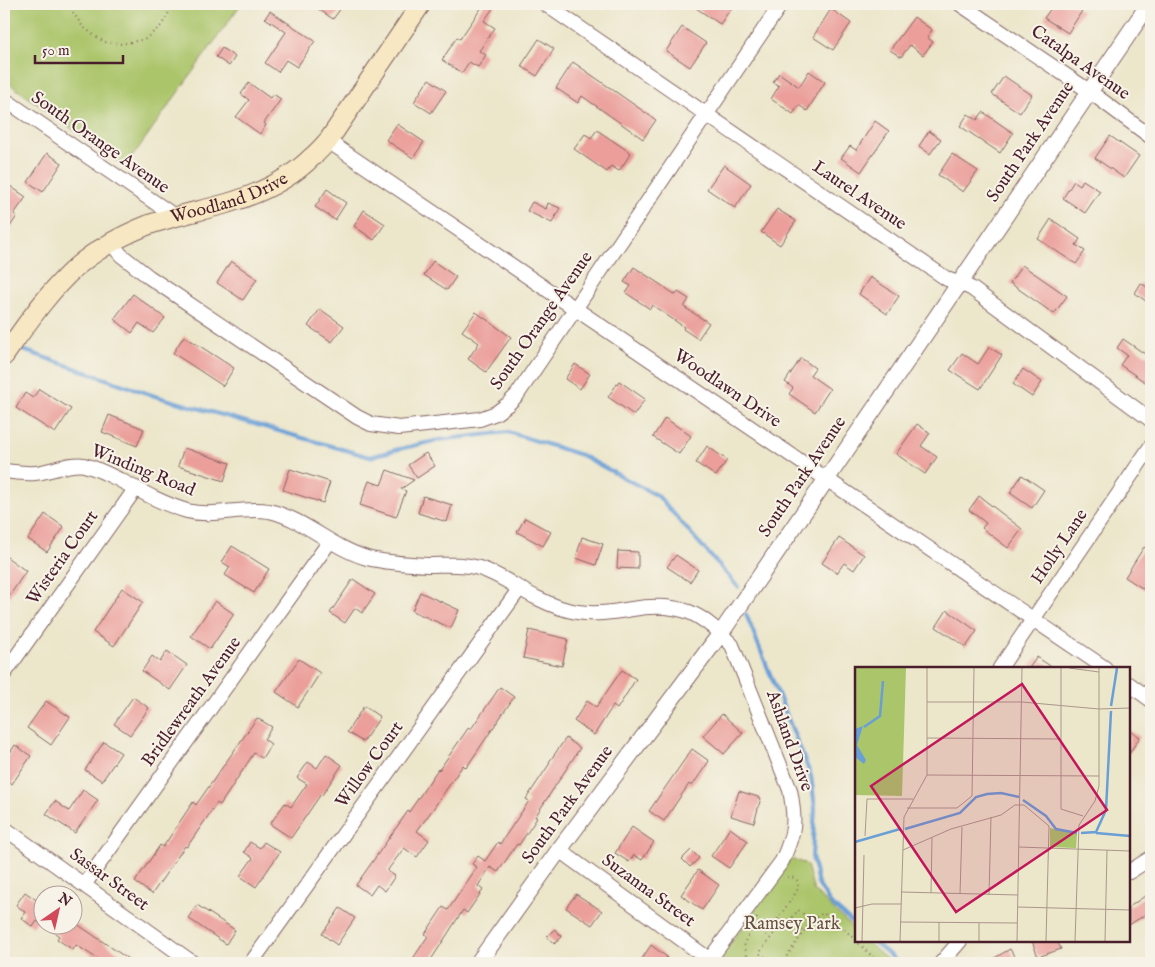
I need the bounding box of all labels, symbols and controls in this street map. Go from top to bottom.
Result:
street label: Catalpa Avenue [1026,20,1134,106]
scale bar [35,32,122,64]
text: 50 m [42,41,70,60]
street label: South Park Avenue [982,77,1080,207]
street label: South Orange Avenue [26,87,174,199]
street label: Laurel Avenue [808,156,910,236]
street label: Woodland Drive [168,167,293,229]
street label: South Orange Avenue [486,247,598,395]
street label: Woodlawn Drive [669,345,785,433]
street label: South Park Avenue [754,412,852,542]
street label: Winding Road [88,440,199,502]
street label: Holly Lane [1027,505,1093,589]
street label: Wisteria Court [22,506,104,610]
street label: Bridlewreath Avenue [137,632,247,772]
inset map [855,667,1130,942]
street label: Ashland Drive [760,686,818,795]
street label: Willow Court [331,717,409,813]
street label: South Park Avenue [517,741,619,869]
street label: Sassar Street [65,843,153,917]
street label: Suzanna Street [597,849,699,933]
north arrow [32,884,82,934]
text: N [54,889,75,911]
park label: Ramsey Park [744,913,841,936]

